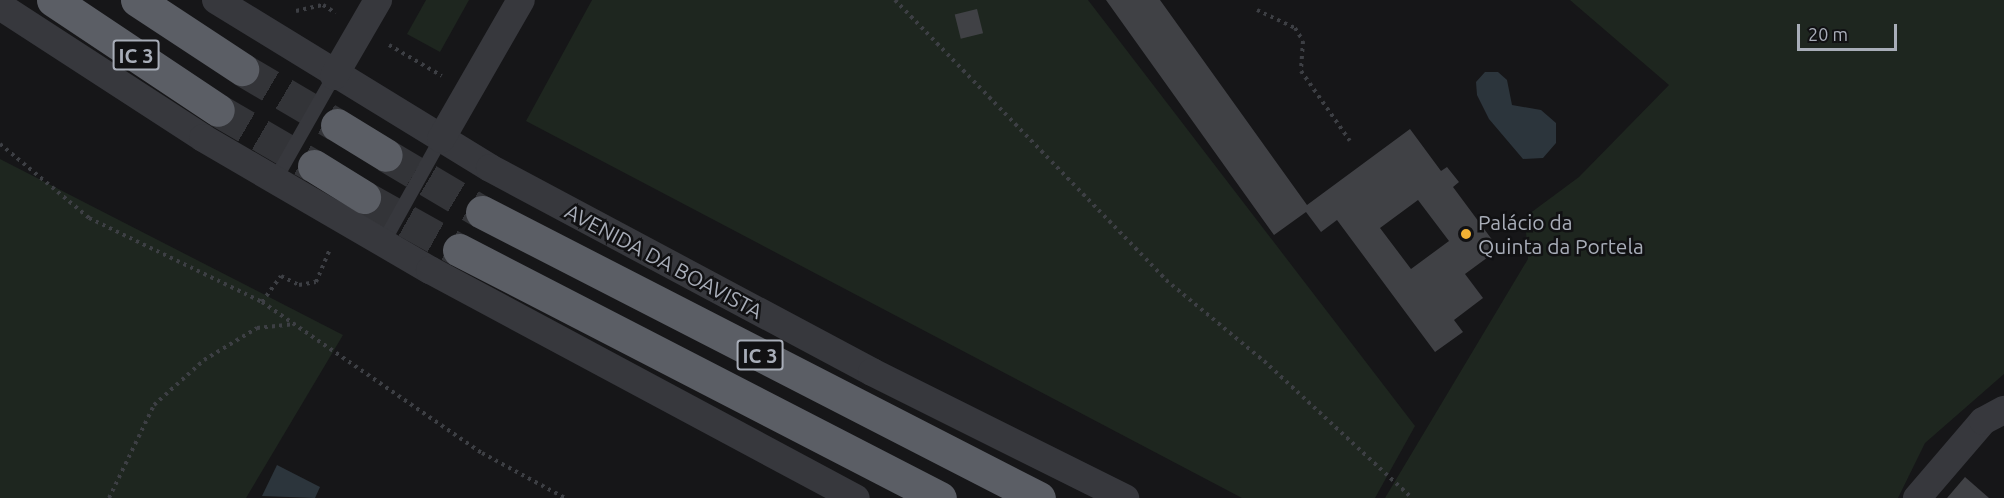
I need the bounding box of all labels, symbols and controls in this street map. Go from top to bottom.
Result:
scale bar [1800,12,1900,50]
text: 20 m [1808,24,1848,44]
road number: IC 3 [112,38,160,72]
street label: AVENIDA DA BOAVISTA [561,198,767,324]
place label: Palácio da Quinta da Portela [1478,209,1644,259]
marker: Palácio da Quinta da Portela [1459,227,1473,241]
road number: IC 3 [736,338,784,372]

